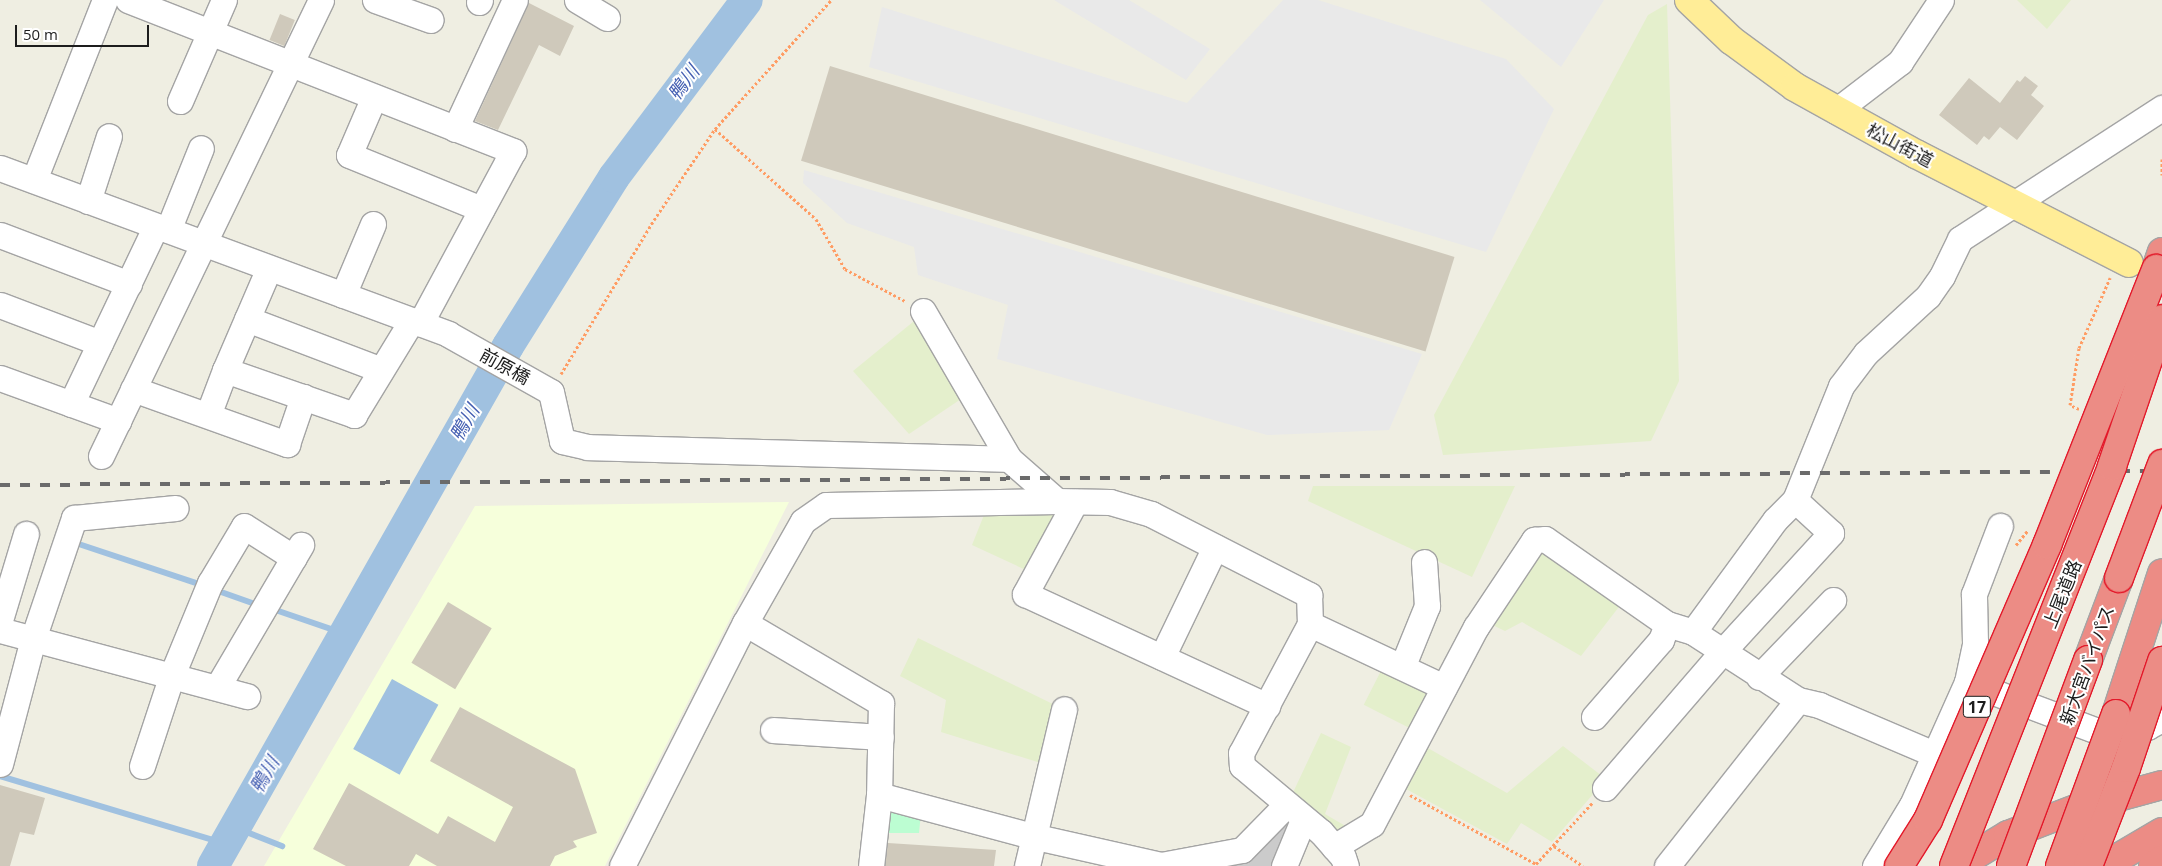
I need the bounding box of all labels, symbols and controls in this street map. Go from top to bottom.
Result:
scale bar [18,15,151,47]
text: 50 m [23,24,58,44]
water label: 鴨川 [663,61,705,105]
street label: 松山街道 [1863,119,1937,171]
street label: 前原橋 [476,343,534,389]
water label: 鴨川 [446,401,484,445]
street label: 上尾道路 [2039,557,2085,631]
street label: 新大宮バイパス [2055,602,2119,728]
road number: 17 [1962,694,1992,720]
water label: 鴨川 [246,753,284,797]

